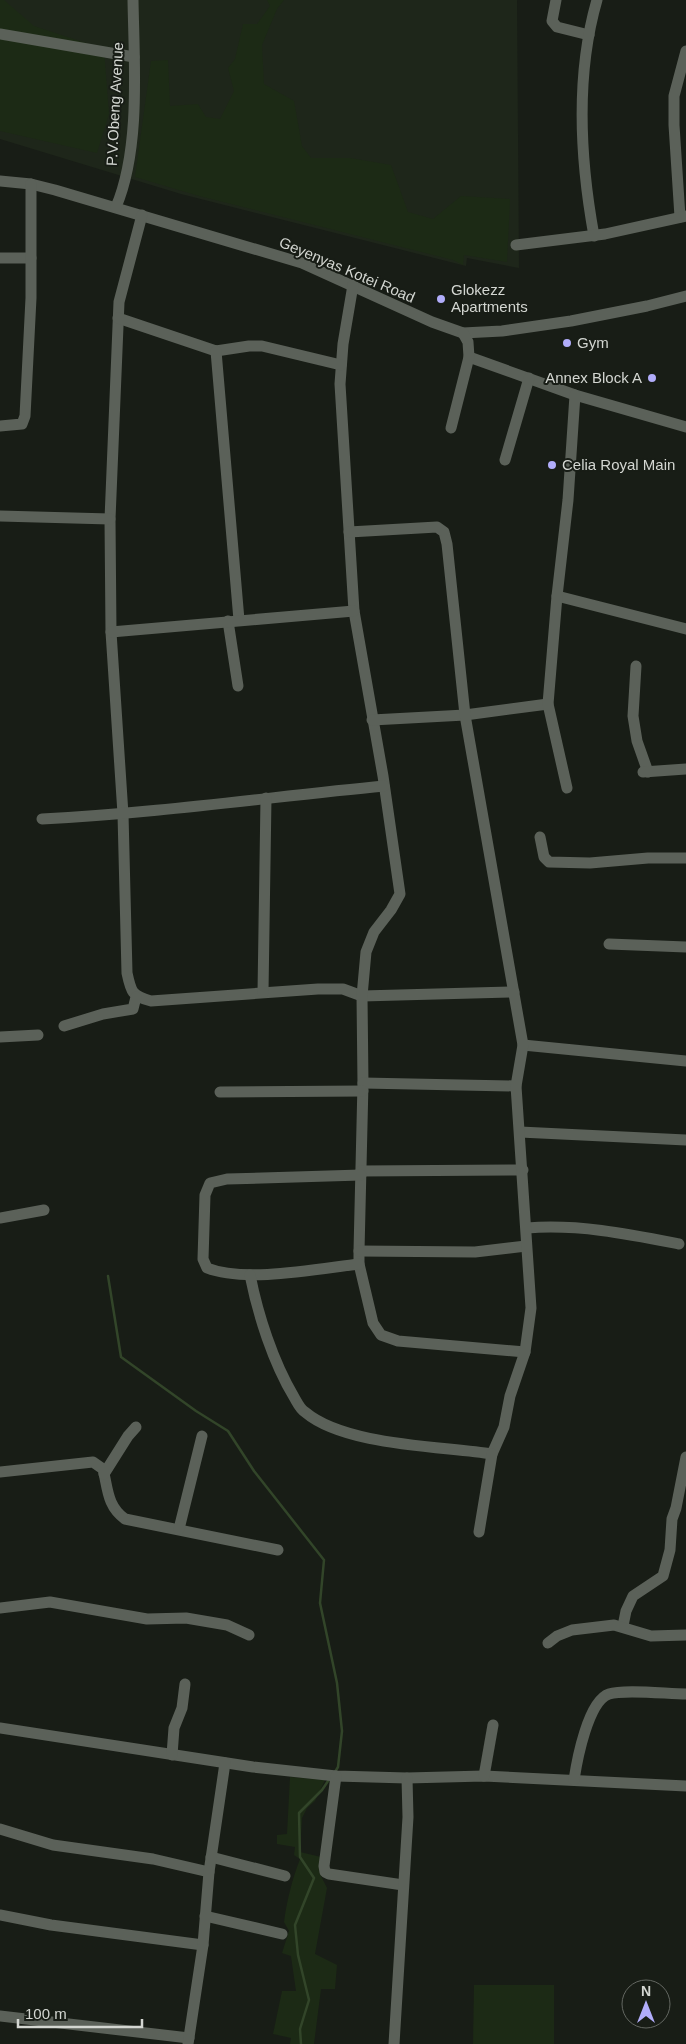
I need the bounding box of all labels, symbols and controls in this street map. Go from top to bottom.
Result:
street label: P.V.Obeng Avenue [103,42,126,166]
street label: Geyenyas Kotei Road [277,233,418,306]
place label: Glokezz Apartments [451,281,528,315]
marker: Glokezz Apartments [435,293,447,305]
place label: Gym [577,334,609,351]
marker: Gym [561,337,573,349]
place label: Annex Block A [545,369,642,386]
marker: Annex Block A [646,372,658,384]
place label: Celia Royal Main [562,456,675,473]
marker: Celia Royal Main [546,459,558,471]
north arrow [621,1979,671,2029]
text: N [641,1983,651,1999]
scale bar [18,1996,141,2028]
text: 100 m [25,2005,67,2022]

